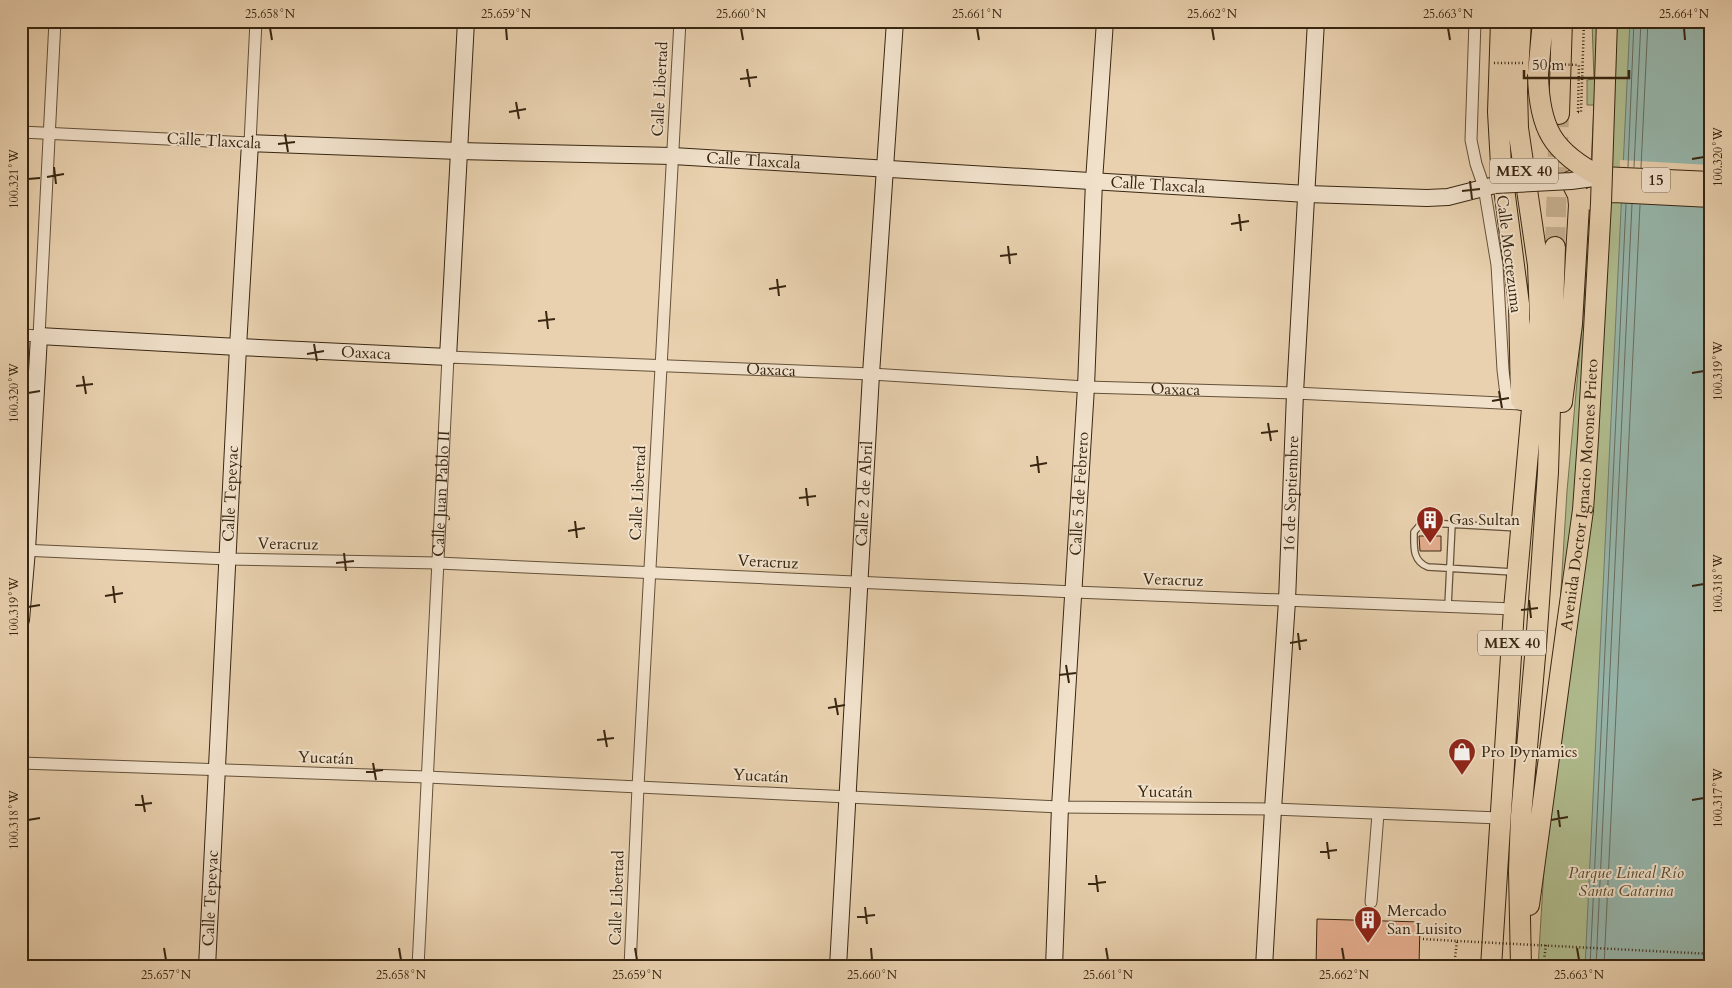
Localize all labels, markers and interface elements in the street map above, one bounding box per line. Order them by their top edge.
text: 25.658°N [245,6,296,22]
text: 25.659°N [481,6,532,22]
text: 25.660°N [716,6,767,22]
text: 25.661°N [952,6,1003,22]
text: 25.662°N [1187,6,1238,22]
text: 25.663°N [1423,6,1474,22]
text: 25.664°N [1659,6,1710,22]
street label: Calle Libertad [647,40,674,137]
scale bar [1524,48,1630,80]
text: 50 m [1532,55,1564,75]
text: 100.320°W [1710,127,1726,187]
street label: Calle Tlaxcala [166,128,262,154]
street label: Calle Tlaxcala [706,147,802,175]
text: 100.321°W [6,149,22,209]
road number: MEX 40 [1490,158,1558,184]
road number: 15 [1642,168,1670,192]
street label: Calle Tlaxcala [1110,171,1206,199]
street label: Calle Moctezuma [1491,194,1527,314]
street label: Oaxaca [341,341,391,365]
text: 100.319°W [1710,341,1726,401]
street label: Oaxaca [746,358,796,382]
street label: Avenida Doctor Ignacio Morones Prieto [1555,358,1603,632]
text: 100.320°W [6,363,22,423]
street label: Oaxaca [1150,378,1201,401]
street label: Calle Juan Pablo II [427,430,455,557]
street label: Calle 5 de Febrero [1065,431,1094,556]
street label: 16 de Septiembre [1278,435,1304,553]
street label: Calle 2 de Abril [850,440,878,547]
street label: Calle Libertad [625,444,652,541]
street label: Calle Tepeyac [217,445,244,542]
building icon: Gas Sultan [1415,505,1445,544]
place label: Gas Sultan [1449,509,1520,531]
street label: Veracruz [257,532,319,556]
street label: Veracruz [737,549,799,575]
text: 100.318°W [1710,554,1726,614]
street label: Veracruz [1142,568,1204,592]
text: 100.319°W [6,577,22,637]
road number: MEX 40 [1478,630,1546,656]
shop icon: Pro Dynamics [1447,737,1477,776]
place label: Pro Dynamics [1481,741,1577,763]
street label: Yucatán [298,746,354,770]
street label: Yucatán [732,764,790,788]
text: 100.317°W [1710,768,1726,828]
street label: Yucatán [1137,781,1193,803]
text: 100.318°W [6,790,22,850]
street label: Calle Tepeyac [197,849,224,947]
street label: Calle Libertad [604,850,630,946]
park label: Parque Lineal Río Santa Catarina [1568,862,1684,902]
place label: Mercado San Luisito [1387,900,1462,940]
building icon: Mercado San Luisito [1353,905,1383,944]
text: 25.657°N [141,967,192,983]
text: 25.658°N [376,967,427,983]
text: 25.659°N [612,967,663,983]
text: 25.660°N [847,967,898,983]
text: 25.661°N [1083,967,1134,983]
text: 25.662°N [1319,967,1370,983]
text: 25.663°N [1554,967,1605,983]

